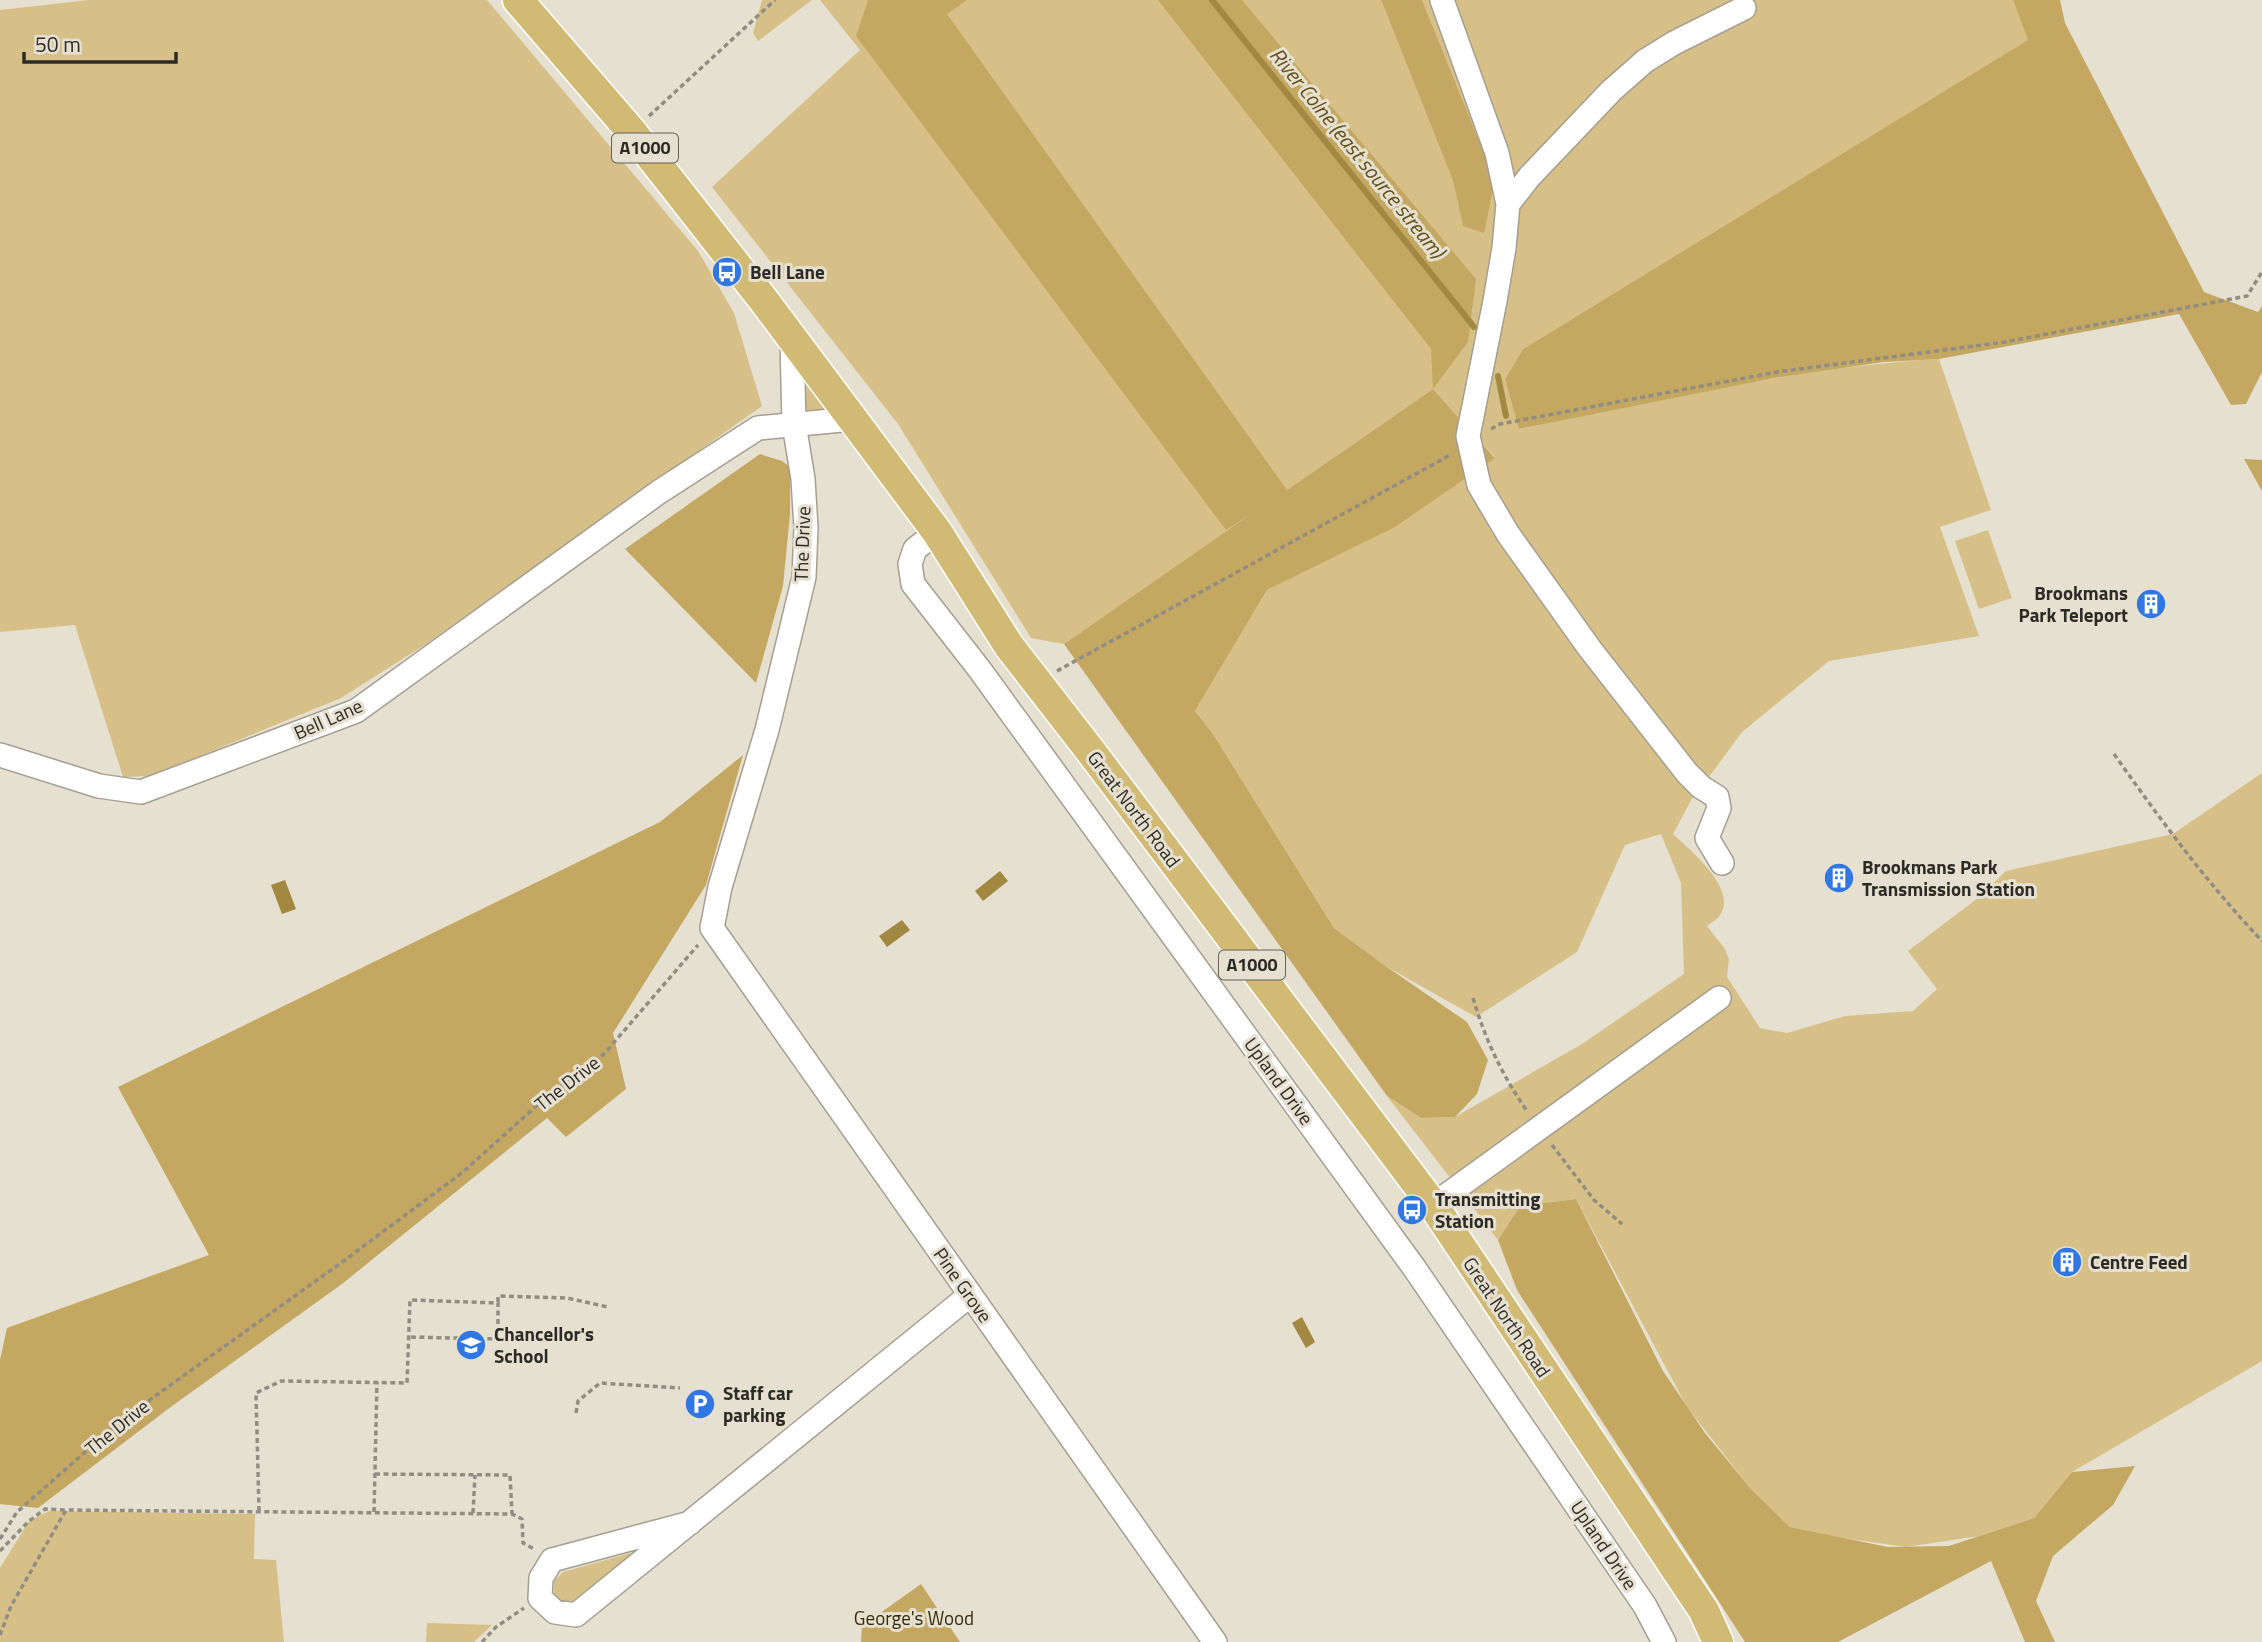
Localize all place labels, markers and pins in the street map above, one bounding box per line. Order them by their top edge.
bus stop icon: Bell Lane [710,255,744,289]
place label: Bell Lane [750,257,825,286]
place label: Brookmans Park Teleport [2019,578,2128,629]
building icon: Brookmans Park Teleport [2134,587,2168,621]
place label: Brookmans Park Transmission Station [1862,852,2035,903]
building icon: Brookmans Park Transmission Station [1822,861,1856,895]
place label: Transmitting Station [1435,1184,1541,1235]
bus stop icon: Transmitting Station [1395,1193,1429,1227]
building icon: Centre Feed [2050,1245,2084,1279]
place label: Centre Feed [2090,1247,2188,1276]
place label: Chancellor's School [494,1319,594,1370]
school or university icon: Chancellor's School [454,1328,488,1362]
place label: Staff car parking [723,1378,793,1429]
parking icon: Staff car parking [683,1387,717,1421]

